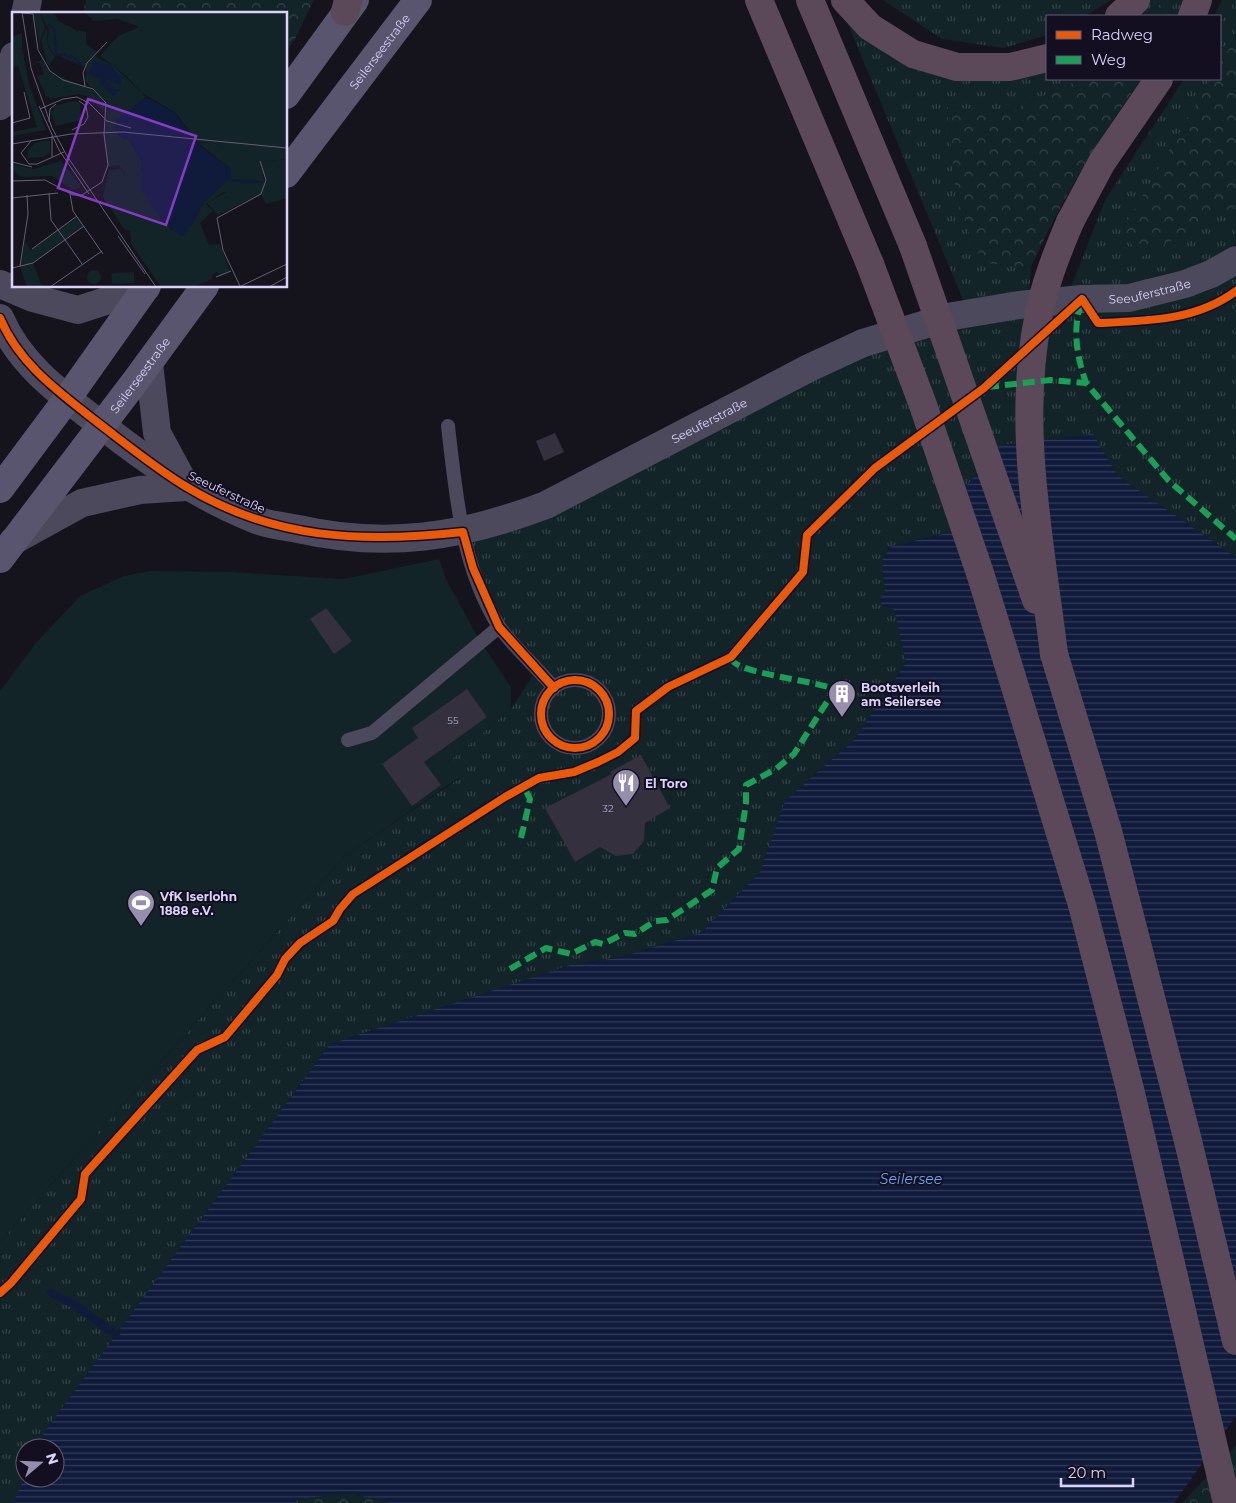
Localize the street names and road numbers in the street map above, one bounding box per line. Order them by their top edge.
street label: Seilerseestraße [346,11,413,92]
street label: Seeuferstraße [1109,275,1193,306]
street label: Seilerseestraße [106,334,173,416]
street label: Seeuferstraße [668,394,749,446]
street label: Seeuferstraße [186,468,268,516]

